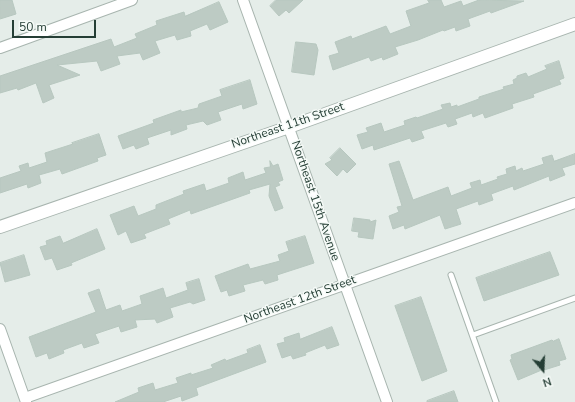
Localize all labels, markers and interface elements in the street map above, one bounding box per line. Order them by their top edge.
scale bar [14,12,98,38]
text: 50 m [19,19,47,35]
street label: Northeast 11th Street [230,100,346,152]
street label: Northeast 15th Avenue [288,139,342,263]
street label: Northeast 12th Street [242,273,358,327]
north arrow [523,350,563,390]
text: N [541,373,553,390]

